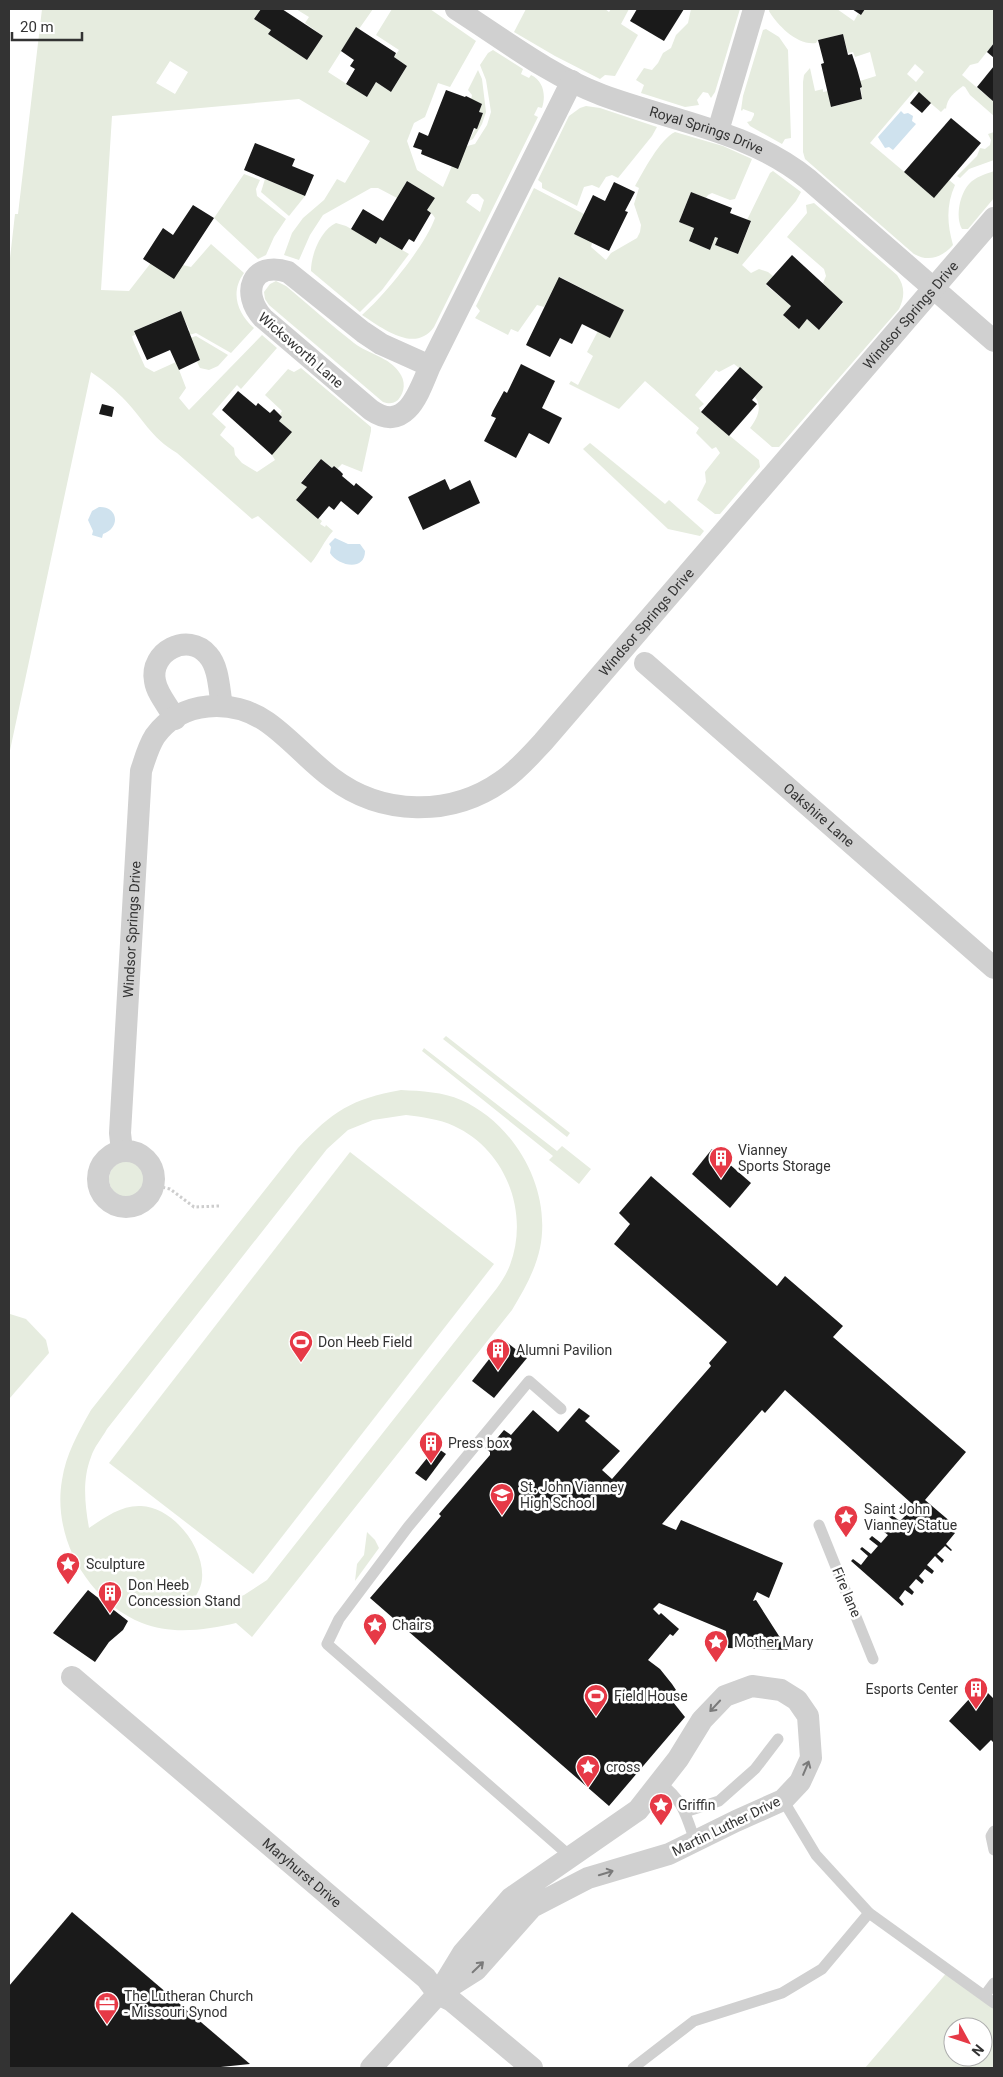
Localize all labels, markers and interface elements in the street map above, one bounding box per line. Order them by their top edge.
scale bar [12,10,82,42]
text: 20 m [20,18,54,36]
street label: Royal Springs Drive [648,103,766,157]
street label: Windsor Springs Drive [860,258,961,372]
street label: Wicksworth Lane [255,309,347,391]
street label: Windsor Springs Drive [596,565,697,679]
street label: Oakshire Lane [780,780,858,850]
street label: Windsor Springs Drive [120,861,144,998]
place label: Vianney Sports Storage [738,1142,831,1174]
building icon: Vianney Sports Storage [708,1145,734,1179]
sports icon: Don Heeb Field [288,1329,314,1363]
place label: Don Heeb Field [318,1334,412,1350]
building icon: Alumni Pavilion [485,1337,511,1371]
place label: Alumni Pavilion [516,1342,612,1358]
building icon: Press box [418,1430,444,1464]
place label: Press box [448,1435,509,1451]
place label: St. John Vianney High School [520,1479,624,1511]
school or university icon: St. John Vianney High School [489,1482,515,1516]
place label: Saint John Vianney Statue [864,1501,957,1533]
place icon: Saint John Vianney Statue [833,1504,859,1538]
place icon: Sculpture [55,1551,81,1585]
place label: Sculpture [86,1556,145,1572]
street label: Fire lane [829,1565,865,1619]
place label: Don Heeb Concession Stand [128,1577,241,1609]
building icon: Don Heeb Concession Stand [97,1580,123,1614]
place icon: Chairs [362,1612,388,1646]
place label: Chairs [392,1617,432,1633]
place icon: Mother Mary [703,1629,729,1663]
place label: Mother Mary [734,1634,814,1650]
building icon: Esports Center [963,1676,989,1710]
place label: Esports Center [866,1681,958,1697]
sports icon: Field House [583,1683,609,1717]
place label: Field House [614,1688,688,1704]
one-way arrow [709,1699,721,1712]
place icon: cross [575,1754,601,1788]
place label: cross [606,1759,640,1775]
one-way arrow [802,1761,812,1776]
place icon: Griffin [648,1792,674,1826]
street label: Martin Luther Drive [669,1793,783,1859]
place label: Griffin [678,1797,715,1813]
street label: Maryhurst Drive [259,1835,345,1911]
one-way arrow [598,1867,614,1877]
one-way arrow [472,1961,484,1973]
place label: The Lutheran Church - Missouri Synod [124,1988,253,2020]
office icon: The Lutheran Church - Missouri Synod [94,1991,120,2025]
north arrow [943,2017,993,2067]
text: N [969,2041,987,2059]

